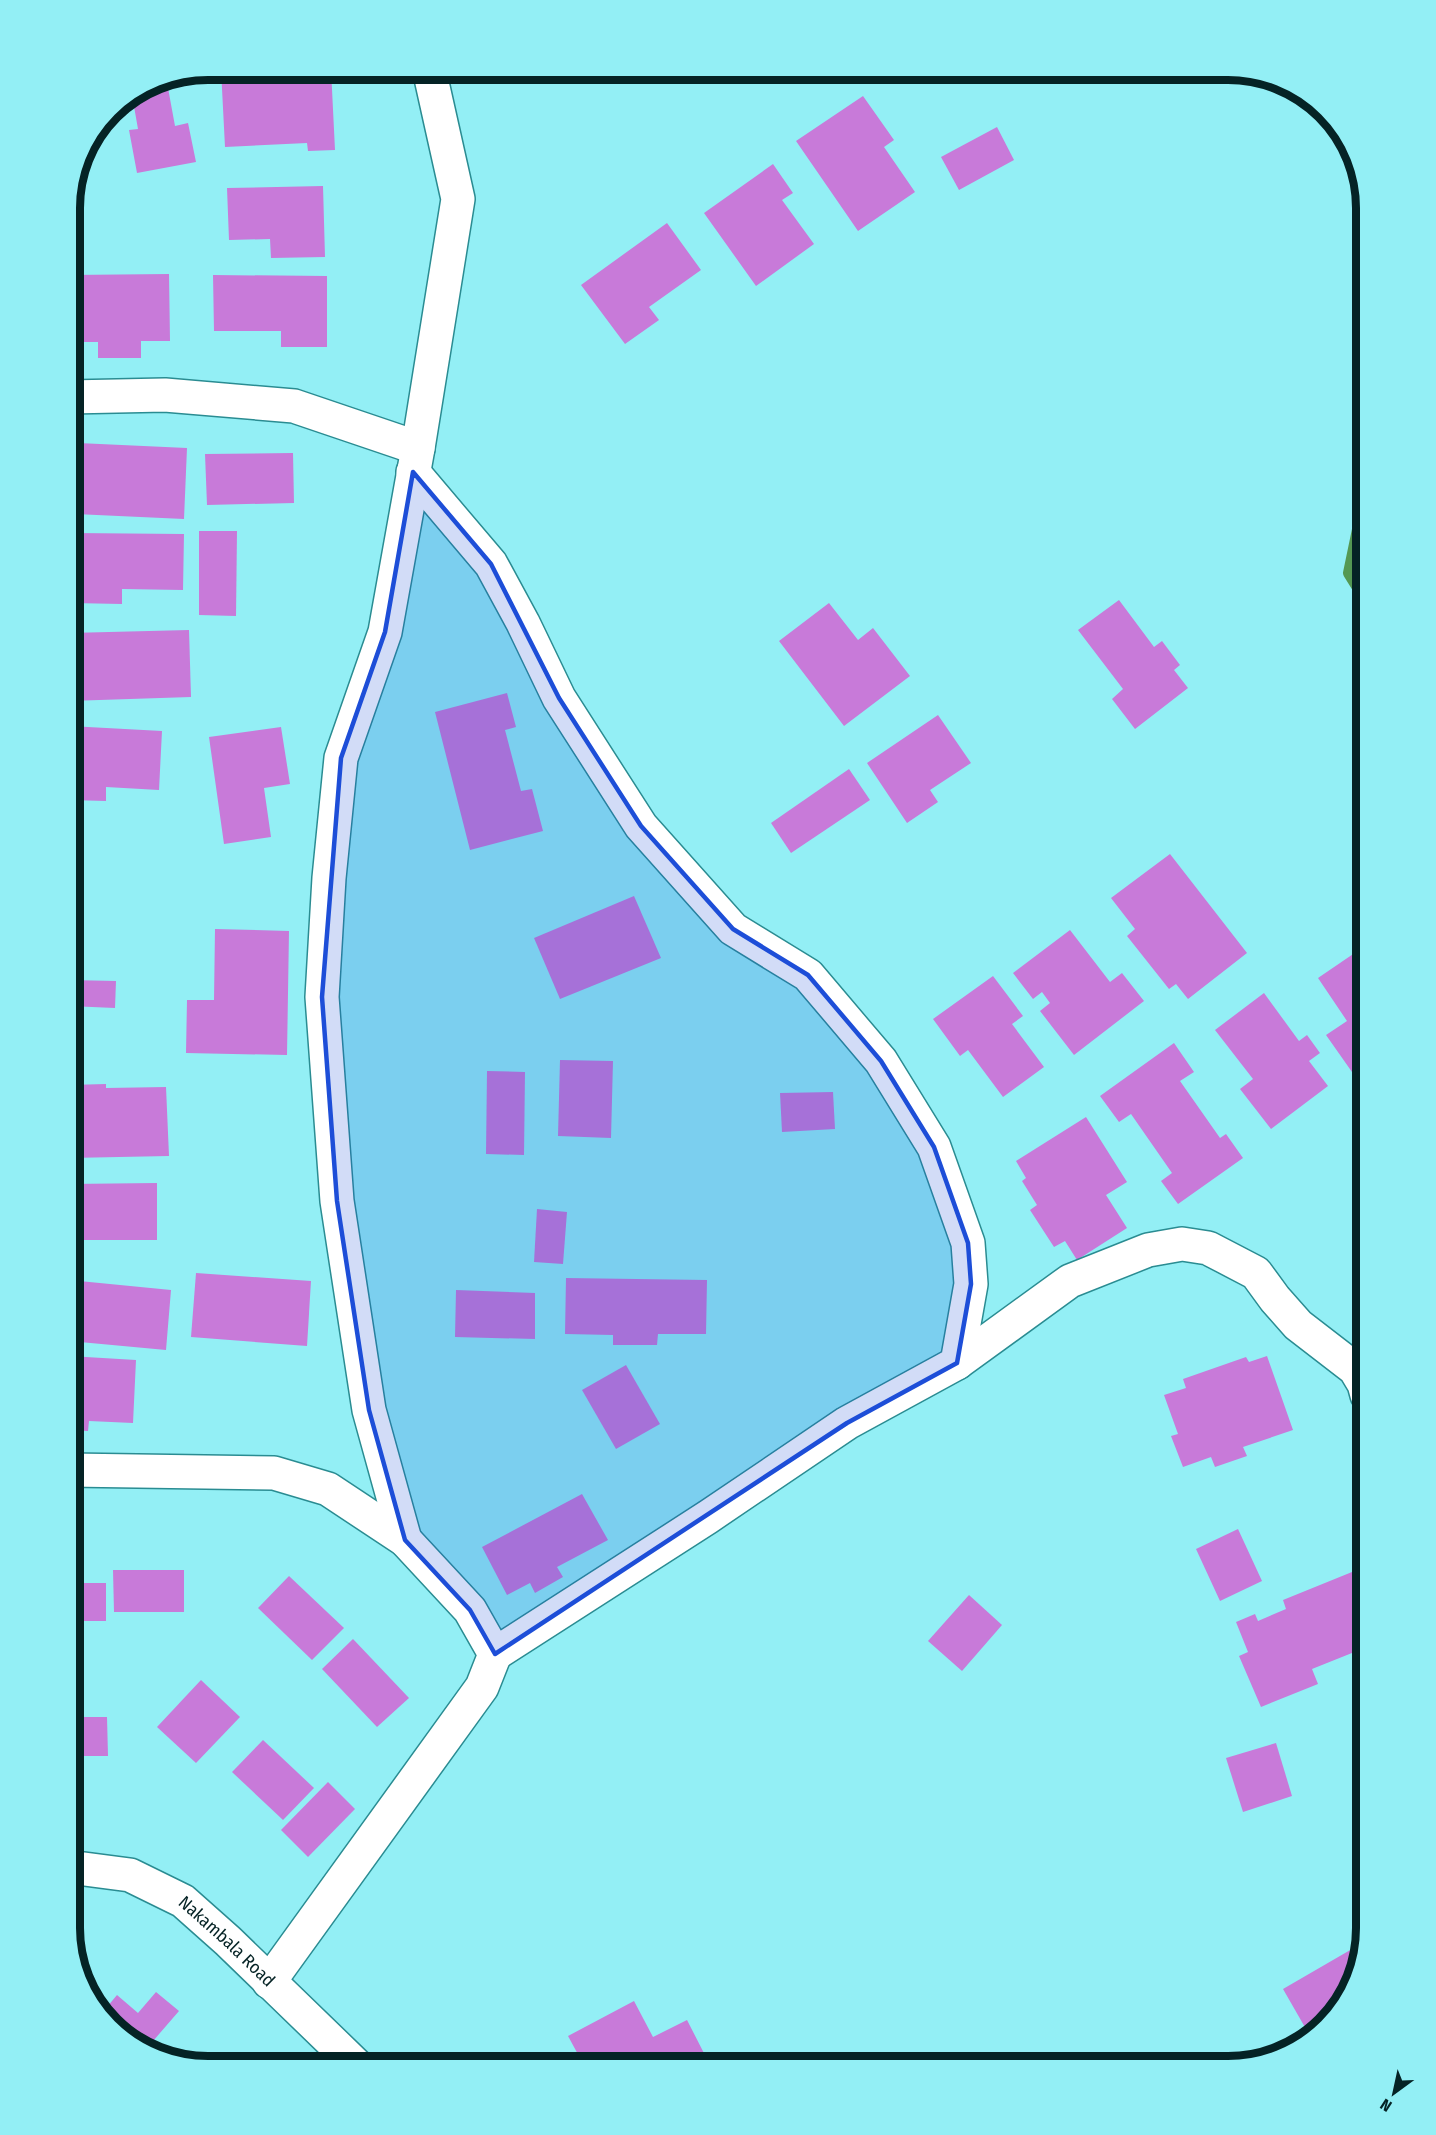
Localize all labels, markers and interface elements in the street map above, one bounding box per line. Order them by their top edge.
street label: Nakambala Road [174,1891,280,1991]
north arrow [1364,2063,1424,2123]
text: N [1377,2095,1395,2116]

